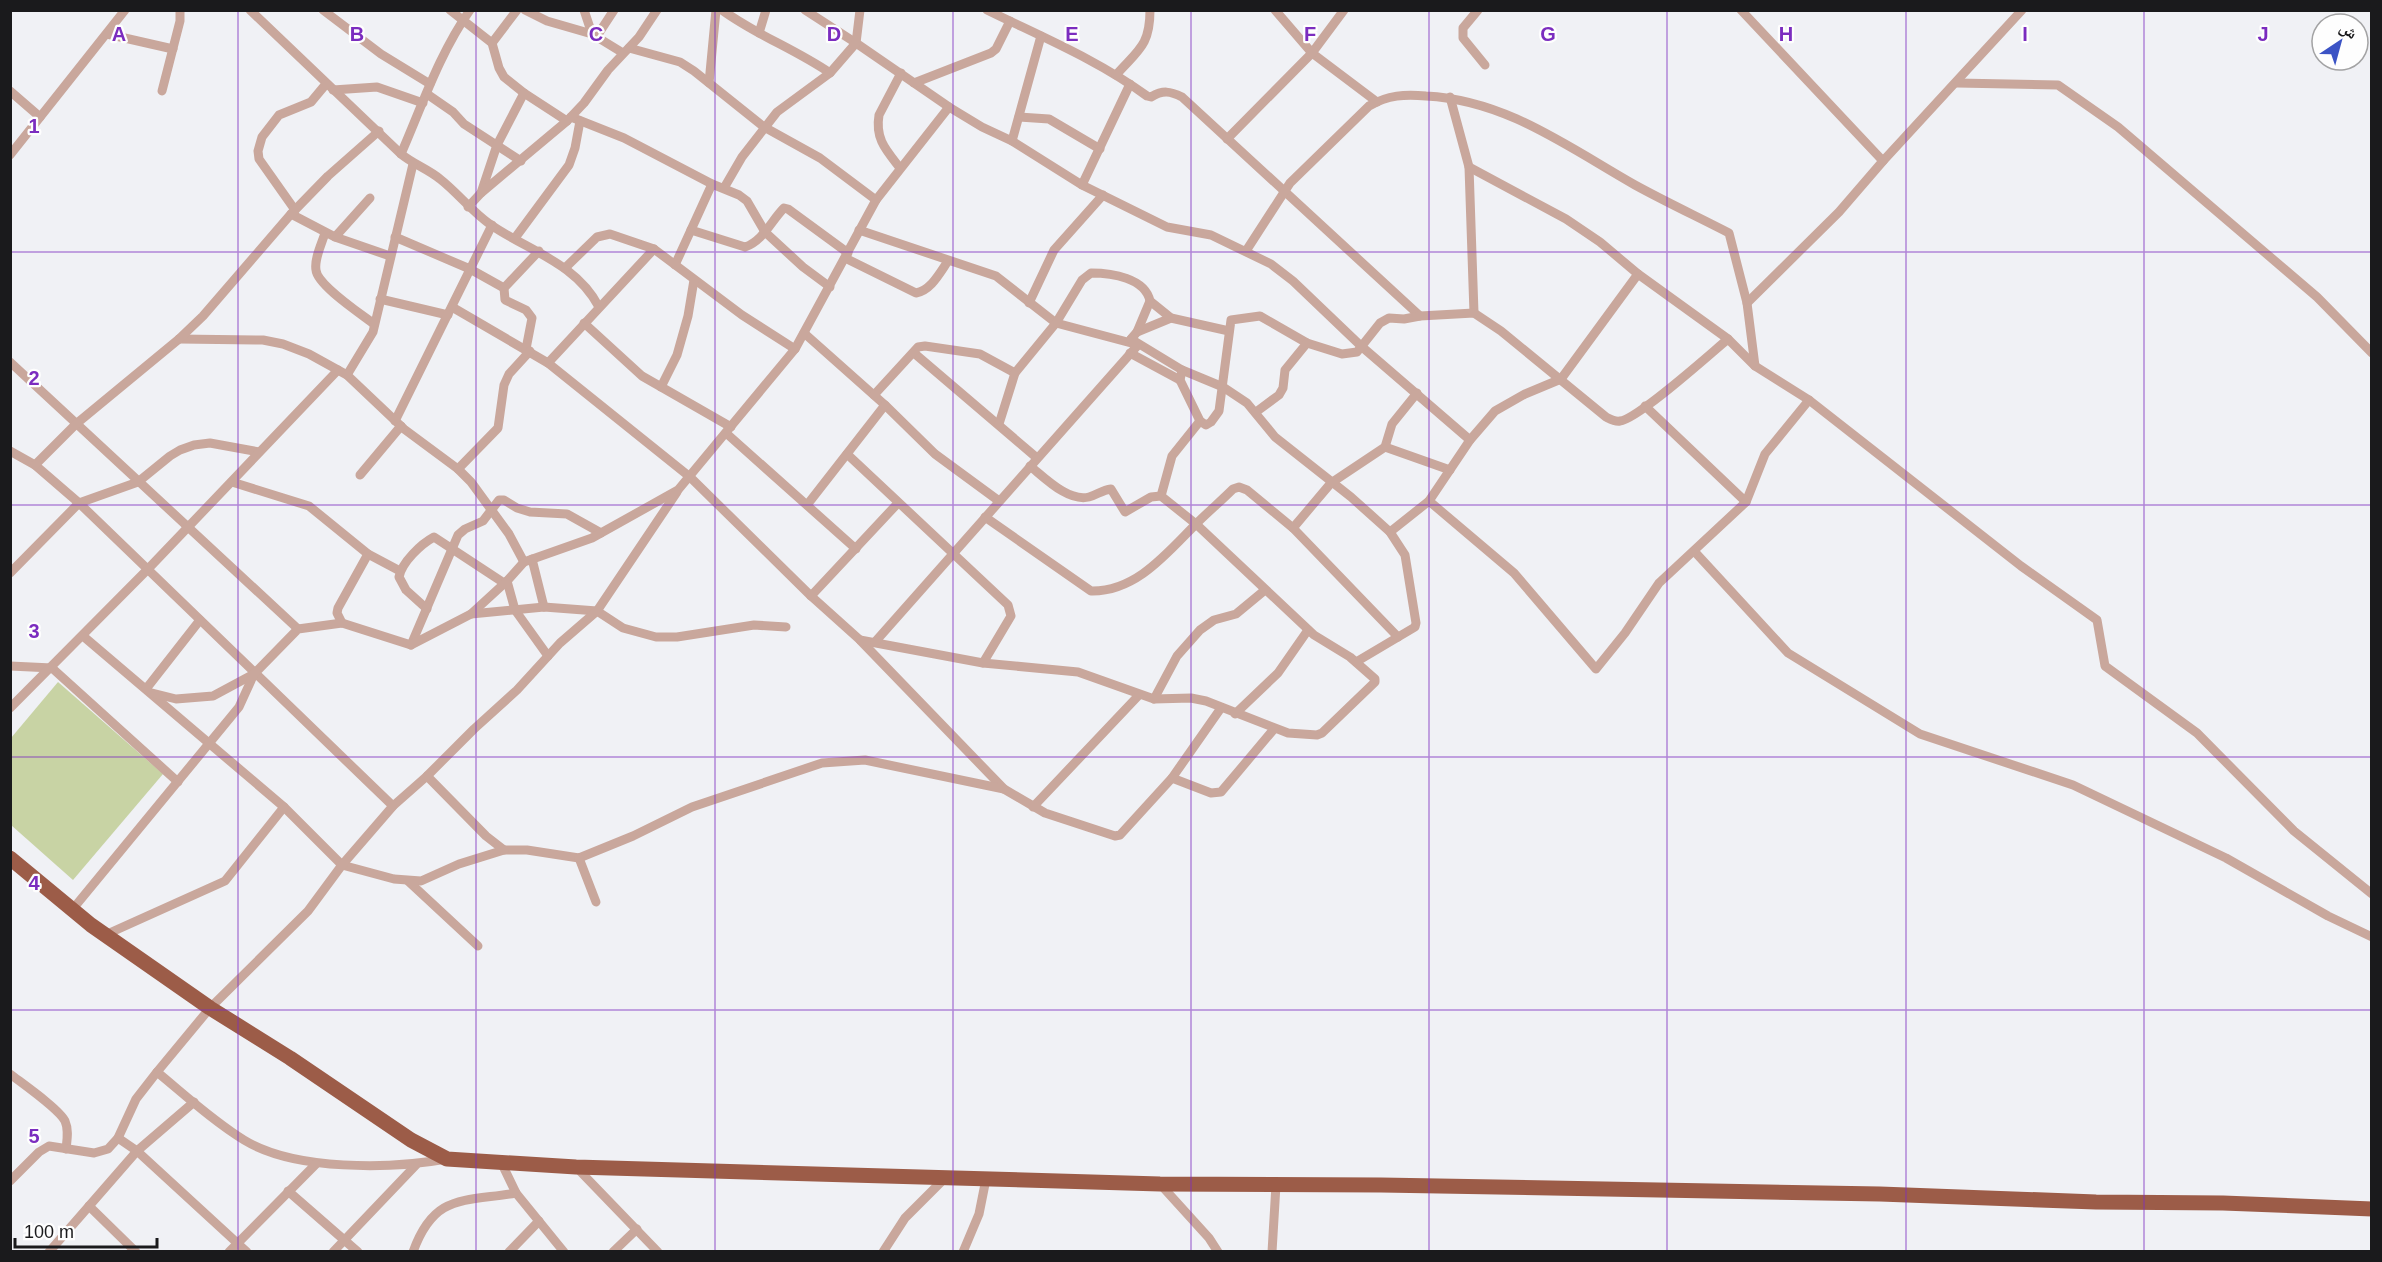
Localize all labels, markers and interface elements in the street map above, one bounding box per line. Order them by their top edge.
north arrow [2310,12,2370,72]
text: ش [2336,18,2360,43]
text: A [112,23,126,45]
text: B [350,23,364,45]
text: C [589,23,603,45]
text: D [827,23,841,45]
text: E [1065,23,1079,45]
text: F [1304,23,1316,45]
text: G [1540,23,1556,45]
text: H [1779,23,1793,45]
text: I [2022,23,2028,45]
text: J [2257,23,2269,45]
text: 1 [28,115,40,137]
text: 2 [28,367,40,389]
text: 3 [28,620,40,642]
text: 4 [28,872,40,894]
text: 5 [28,1125,40,1147]
scale bar [15,1211,158,1249]
text: 100 m [24,1222,74,1242]

